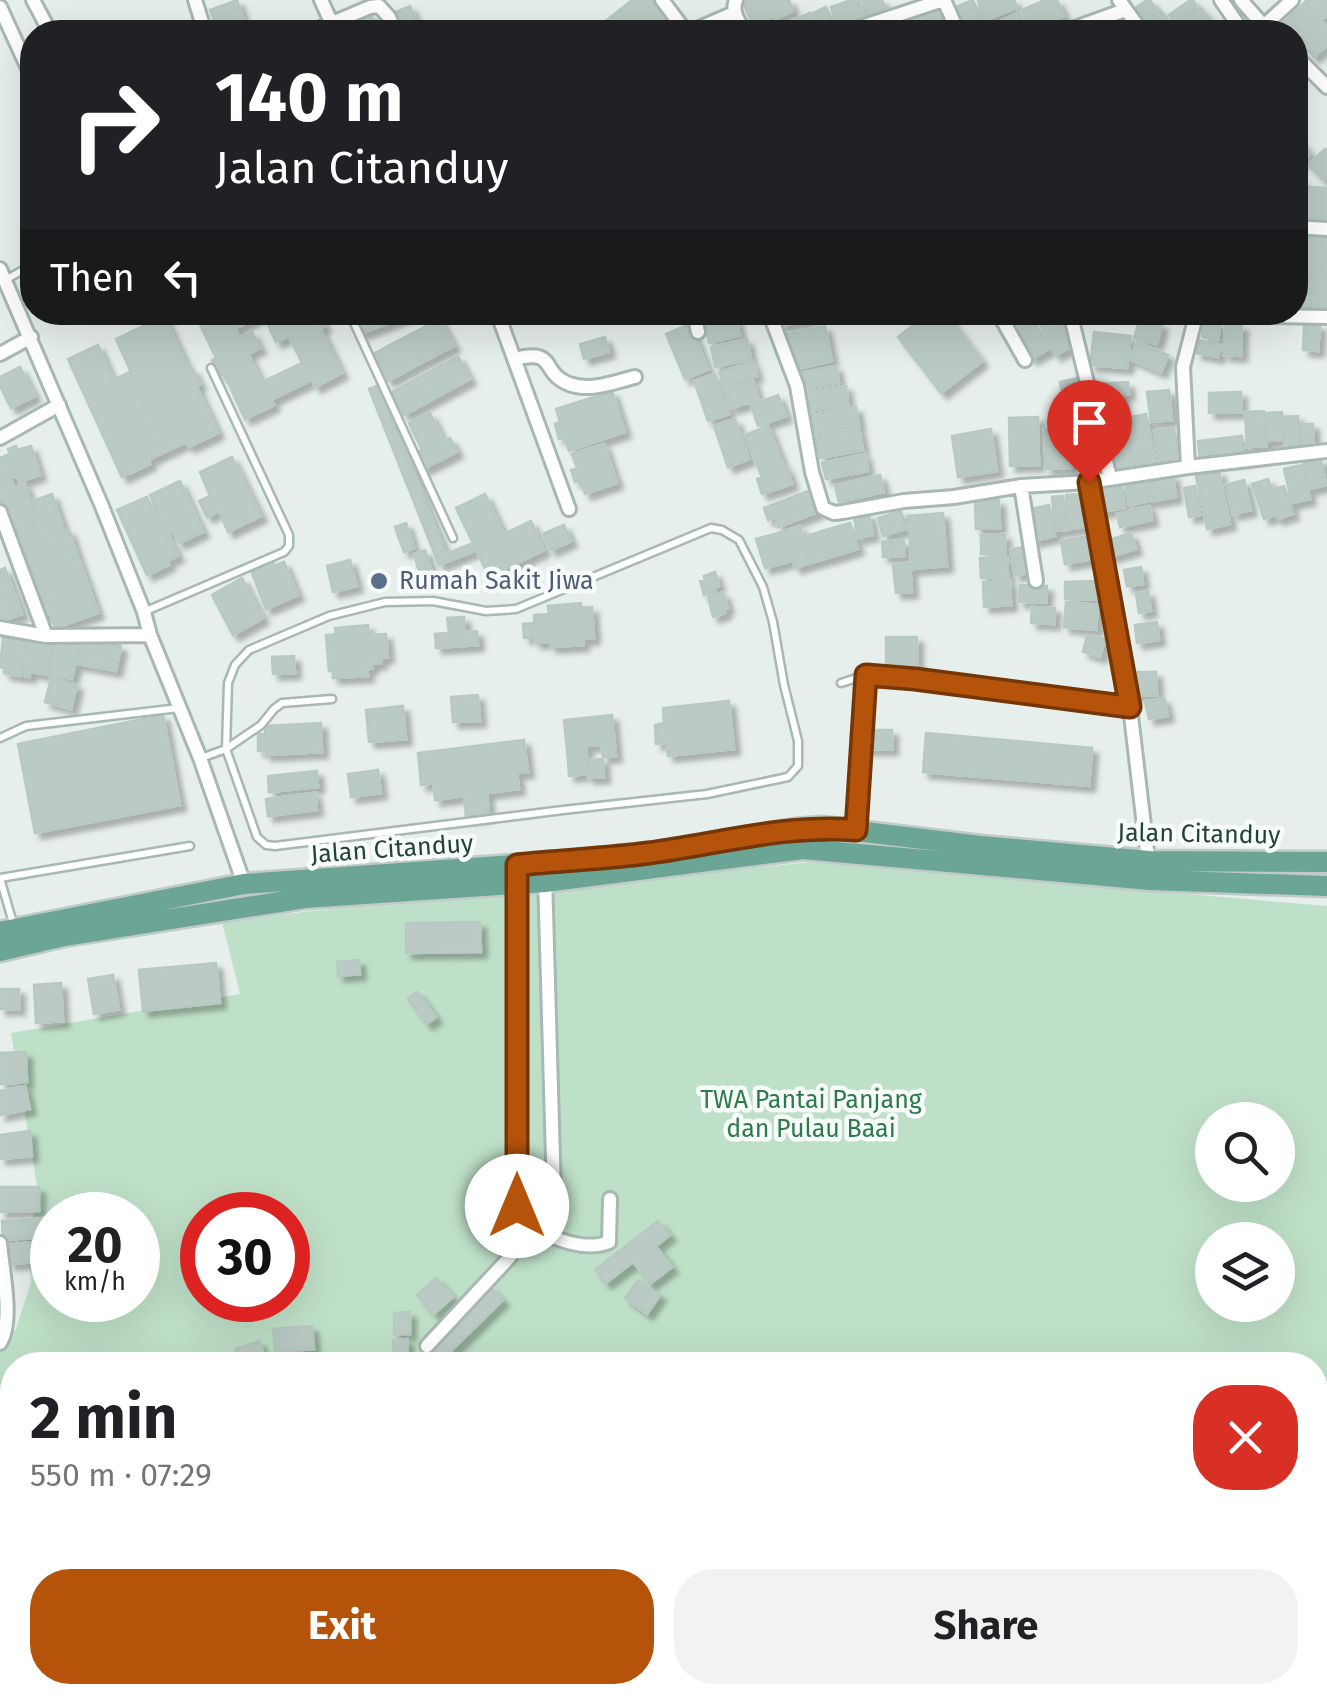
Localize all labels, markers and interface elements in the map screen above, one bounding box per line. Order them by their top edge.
text: 140 m [215,56,404,140]
icon: right [50,60,180,190]
text: Jalan Citanduy [215,141,508,195]
icon: left [155,250,210,305]
text: Then [50,255,135,301]
pin [1047,380,1132,483]
icon: arrive [1062,395,1117,450]
place label: Rumah Sakit Jiwa [399,566,594,596]
marker: Rumah Sakit Jiwa [368,570,390,592]
street label: Jalan Citanduy [1117,818,1281,850]
street label: Jalan Citanduy [310,828,475,870]
park label: TWA Pantai Panjang dan Pulau Baai [700,1085,922,1144]
map controls [1195,1102,1295,1322]
button: search [1195,1102,1295,1202]
position arrow [465,1154,569,1258]
speed limit sign: 30 [180,1192,310,1322]
text: 20 [67,1215,123,1275]
button: layers [1195,1222,1295,1322]
text: km/h [64,1267,126,1297]
text: 2 min [30,1382,177,1454]
button: close [1193,1385,1298,1490]
text: 550 m · 07:29 [30,1456,212,1494]
button: Exit [30,1569,654,1684]
button: Share [674,1569,1298,1684]

